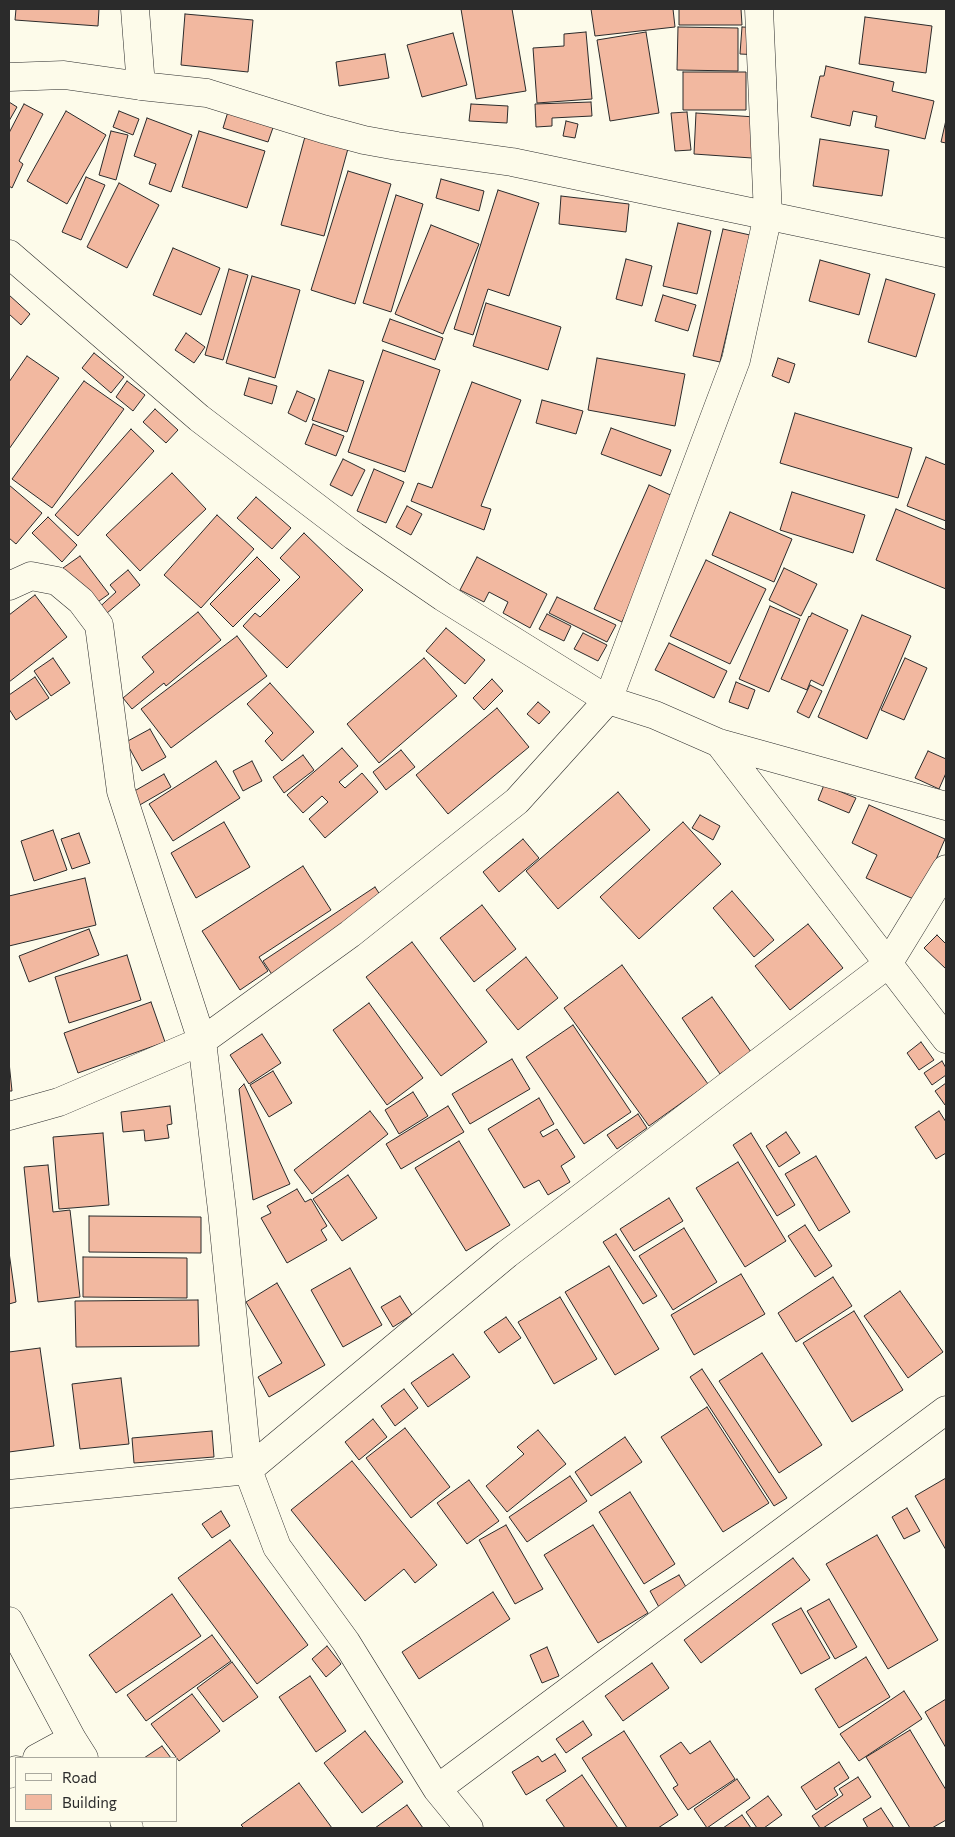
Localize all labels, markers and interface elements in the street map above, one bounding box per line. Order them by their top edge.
legend [15,1757,178,1822]
text: Road [62,1768,97,1786]
text: Building [62,1793,117,1811]

